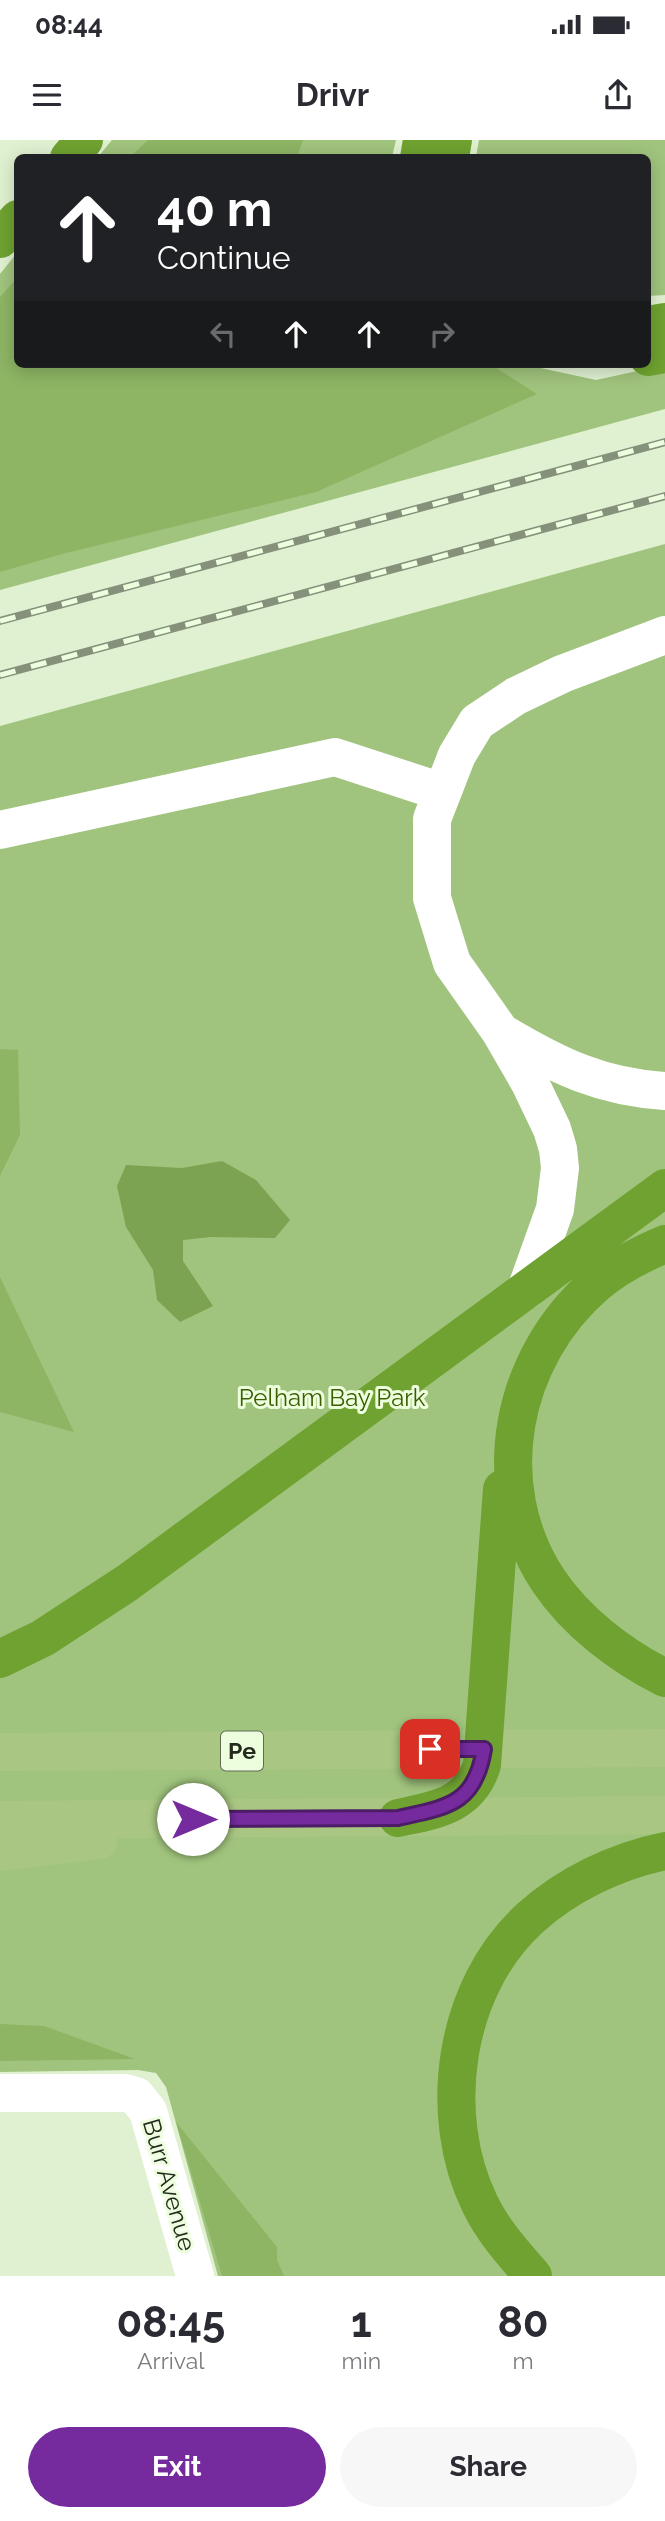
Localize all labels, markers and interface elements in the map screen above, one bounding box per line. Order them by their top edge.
text: 08:44 [35,10,103,40]
icon: menu [28,76,66,114]
text: Drivr [296,76,369,113]
icon: share [599,76,637,114]
text: 40 m [157,180,272,237]
icon: ahead [42,182,133,273]
text: Continue [157,239,291,276]
icon: left [204,315,242,353]
icon: ahead [277,315,315,353]
icon: ahead [350,315,388,353]
icon: right [423,315,461,353]
park label: Pelham Bay Park [239,1383,426,1412]
pin [400,1719,460,1779]
icon: arrive [411,1730,449,1768]
road number: Pe [221,1732,263,1770]
position arrow [156,1782,230,1856]
street label: Burr Avenue [137,2115,202,2254]
text: 08:45 [116,2298,225,2347]
text: 1 [351,2298,372,2347]
text: 80 [497,2298,549,2347]
text: Arrival [137,2347,205,2374]
text: min [342,2347,381,2374]
text: m [512,2347,534,2374]
button: Exit [28,2427,326,2507]
button: Share [340,2427,637,2507]

